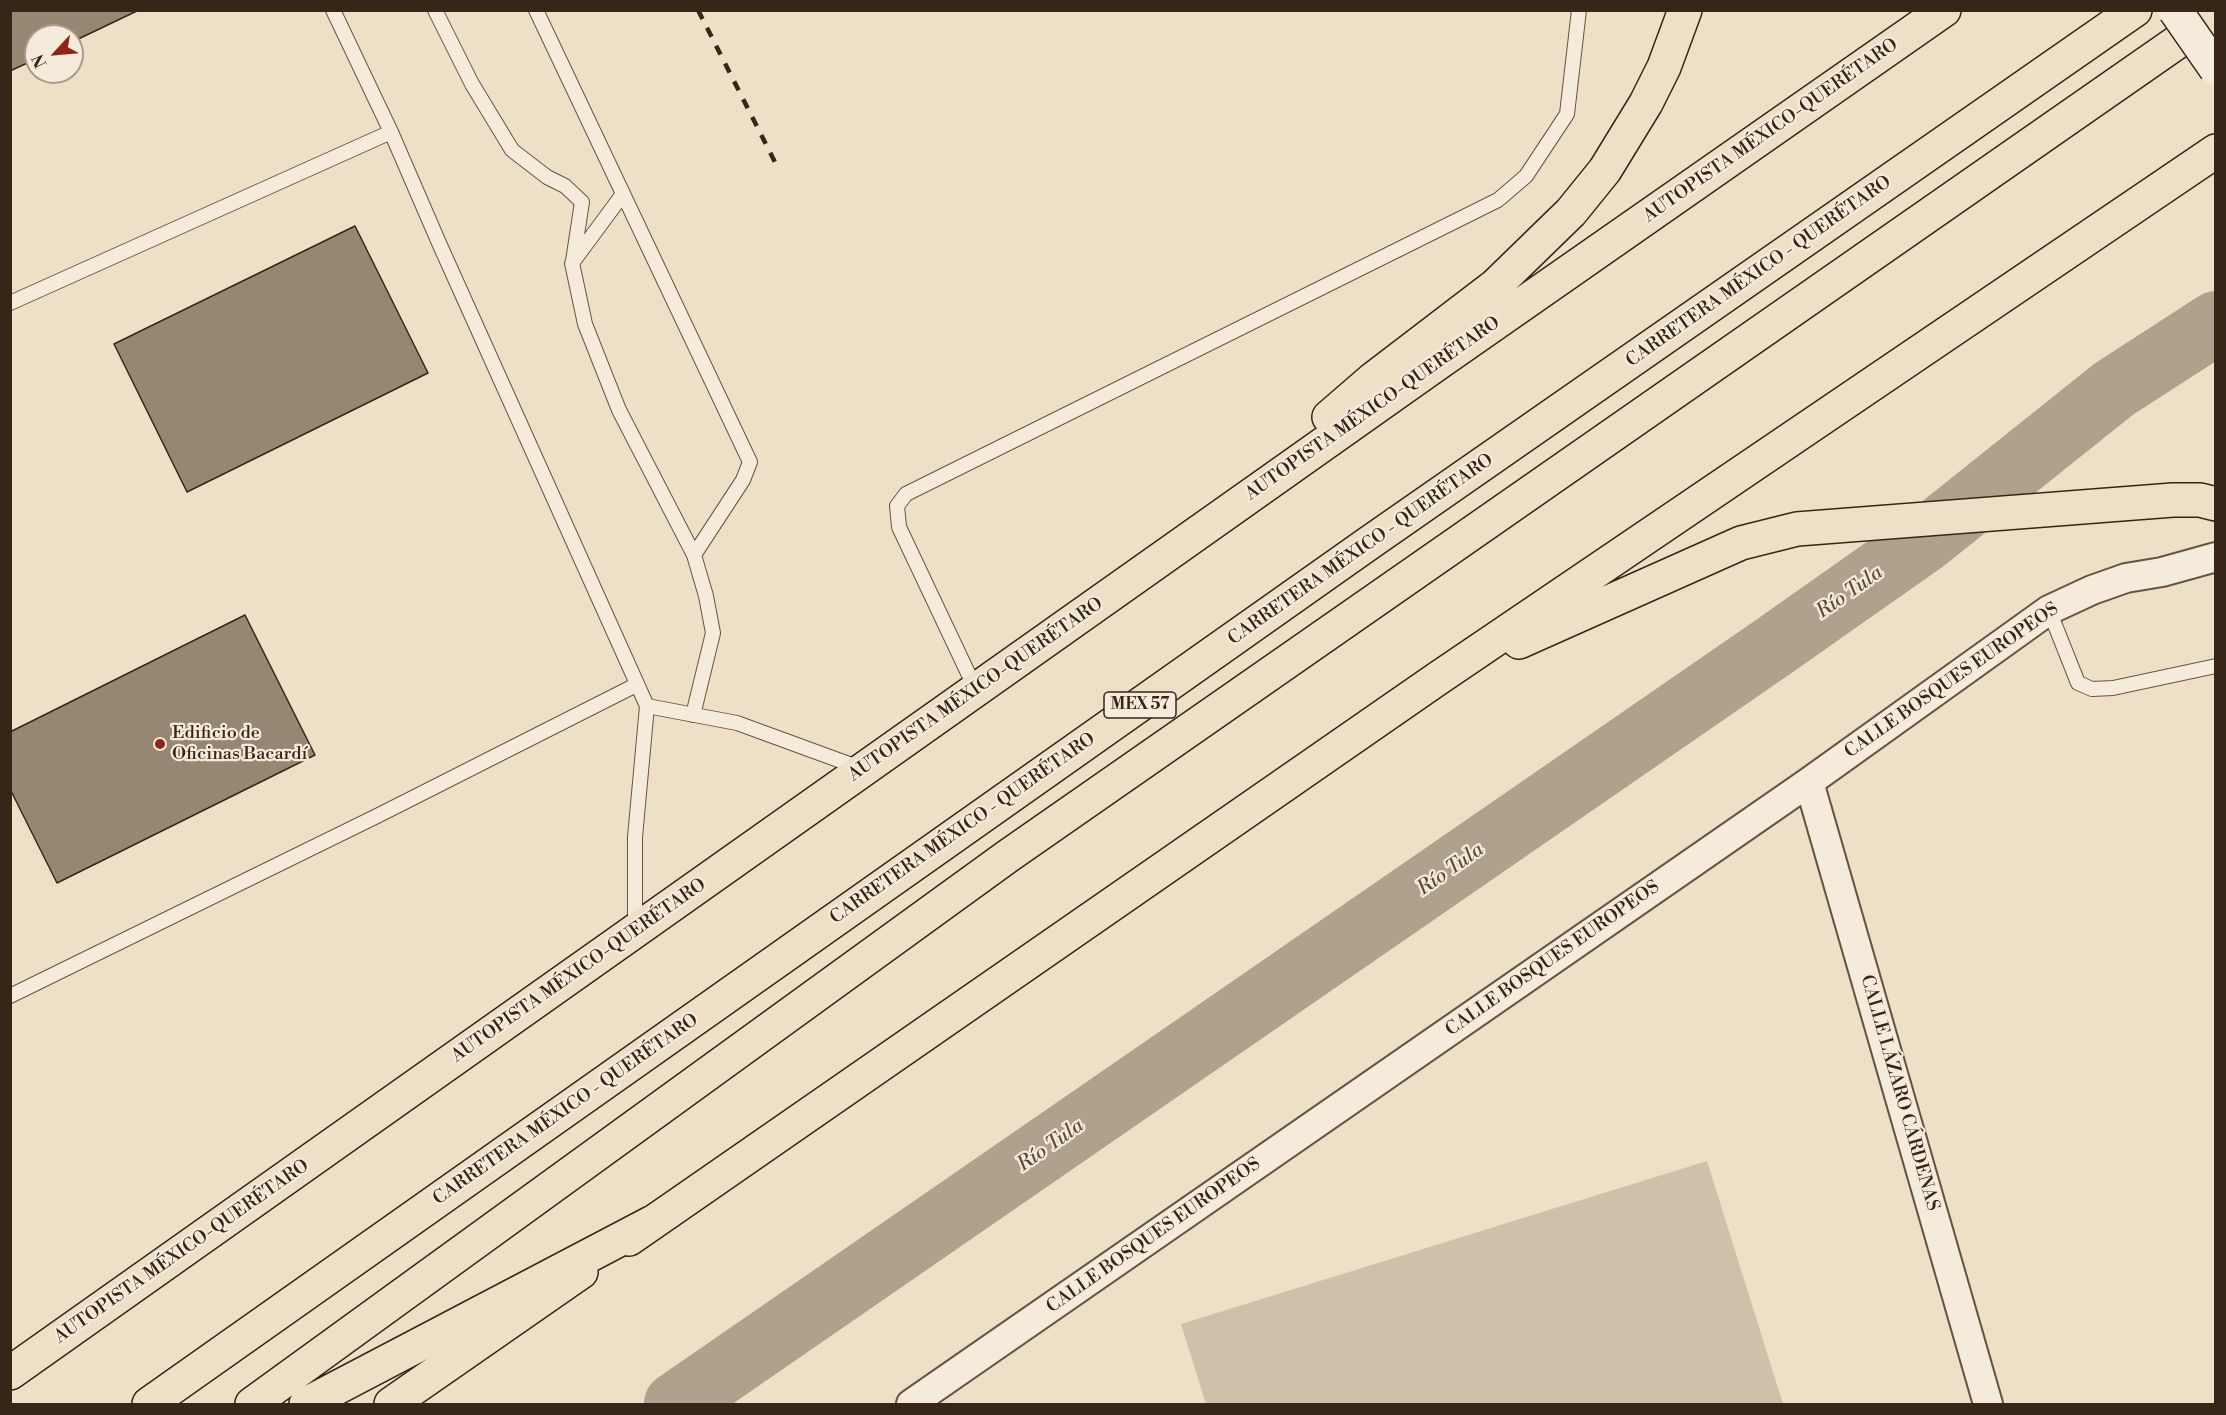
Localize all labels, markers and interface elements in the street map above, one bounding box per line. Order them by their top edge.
north arrow [24,24,84,84]
street label: AUTOPISTA MÉXICO-QUERÉTARO [1640,34,1902,228]
text: N [28,51,51,71]
street label: CARRETERA MÉXICO - QUERÉTARO [1622,172,1896,372]
street label: AUTOPISTA MÉXICO-QUERÉTARO [1242,312,1504,506]
street label: CARRETERA MÉXICO - QUERÉTARO [1224,450,1498,650]
water label: Río Tula [1812,562,1888,624]
street label: AUTOPISTA MÉXICO-QUERÉTARO [845,593,1107,787]
street label: CALLE BOSQUES EUROPEOS [1841,599,2063,763]
road number: MEX 57 [1104,692,1176,718]
place label: Edificio de Oficinas Bacardí [172,723,307,766]
street label: CARRETERA MÉXICO - QUERÉTARO [826,729,1100,929]
marker: Edificio de Oficinas Bacardí [153,737,167,751]
water label: Río Tula [1413,839,1489,901]
street label: AUTOPISTA MÉXICO-QUERÉTARO [448,874,710,1068]
street label: CALLE BOSQUES EUROPEOS [1442,877,1664,1041]
street label: CALLE LÁZARO CÁRDENAS [1855,973,1943,1213]
street label: CARRETERA MÉXICO - QUERÉTARO [429,1010,703,1210]
water label: Río Tula [1013,1115,1089,1177]
street label: CALLE BOSQUES EUROPEOS [1043,1154,1265,1318]
street label: AUTOPISTA MÉXICO-QUERÉTARO [51,1155,313,1349]

